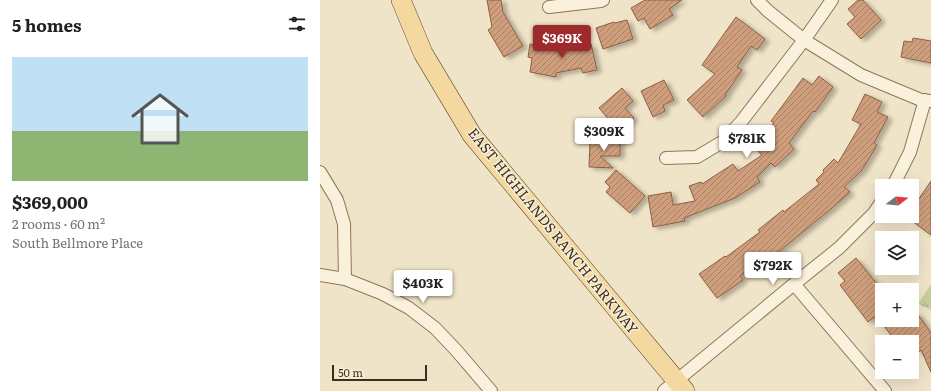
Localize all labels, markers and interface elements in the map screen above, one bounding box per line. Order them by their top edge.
text: 5 homes [12,12,82,37]
icon: filters [286,13,308,35]
pin: $369K [534,25,590,59]
text: $369K [542,28,582,47]
icon: home [124,83,196,155]
pin: $309K [576,118,632,152]
text: $309K [584,121,624,140]
street label: EAST HIGHLANDS RANCH PARKWAY [464,123,643,338]
pin: $781K [719,125,775,159]
text: $781K [728,128,766,147]
north arrow [875,179,919,223]
map controls [875,179,919,379]
text: $369,000 [12,189,88,214]
text: 2 rooms · 60 m² [12,214,105,233]
button: layers [875,231,919,275]
text: South Bellmore Place [12,233,143,252]
pin: $792K [745,252,801,286]
text: $792K [753,255,793,274]
pin: $403K [395,270,451,304]
text: $403K [403,273,443,292]
button: + [875,283,919,327]
button: − [875,335,919,379]
scale bar [332,363,427,382]
text: 50 m [338,364,363,380]

